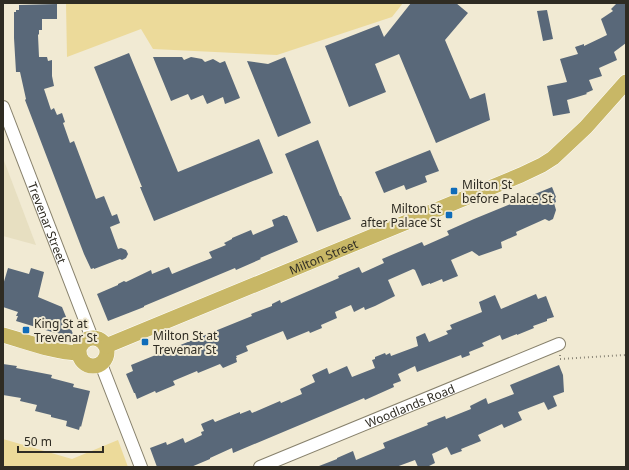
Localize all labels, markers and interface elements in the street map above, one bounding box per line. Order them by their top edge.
place label: Milton St before Palace St [462,176,553,207]
street label: Trevenar Street [24,180,71,267]
marker: Milton St before Palace St [449,186,459,196]
place label: Milton St after Palace St [361,200,442,231]
marker: Milton St after Palace St [444,210,454,220]
street label: Milton Street [286,234,361,278]
place label: King St at Trevenar St [34,315,98,346]
marker: King St at Trevenar St [21,325,31,335]
place label: Milton St at Trevenar St [153,327,218,358]
marker: Milton St at Trevenar St [140,337,150,347]
street label: Woodlands Road [363,379,457,431]
scale bar [18,428,103,454]
text: 50 m [24,433,52,450]

